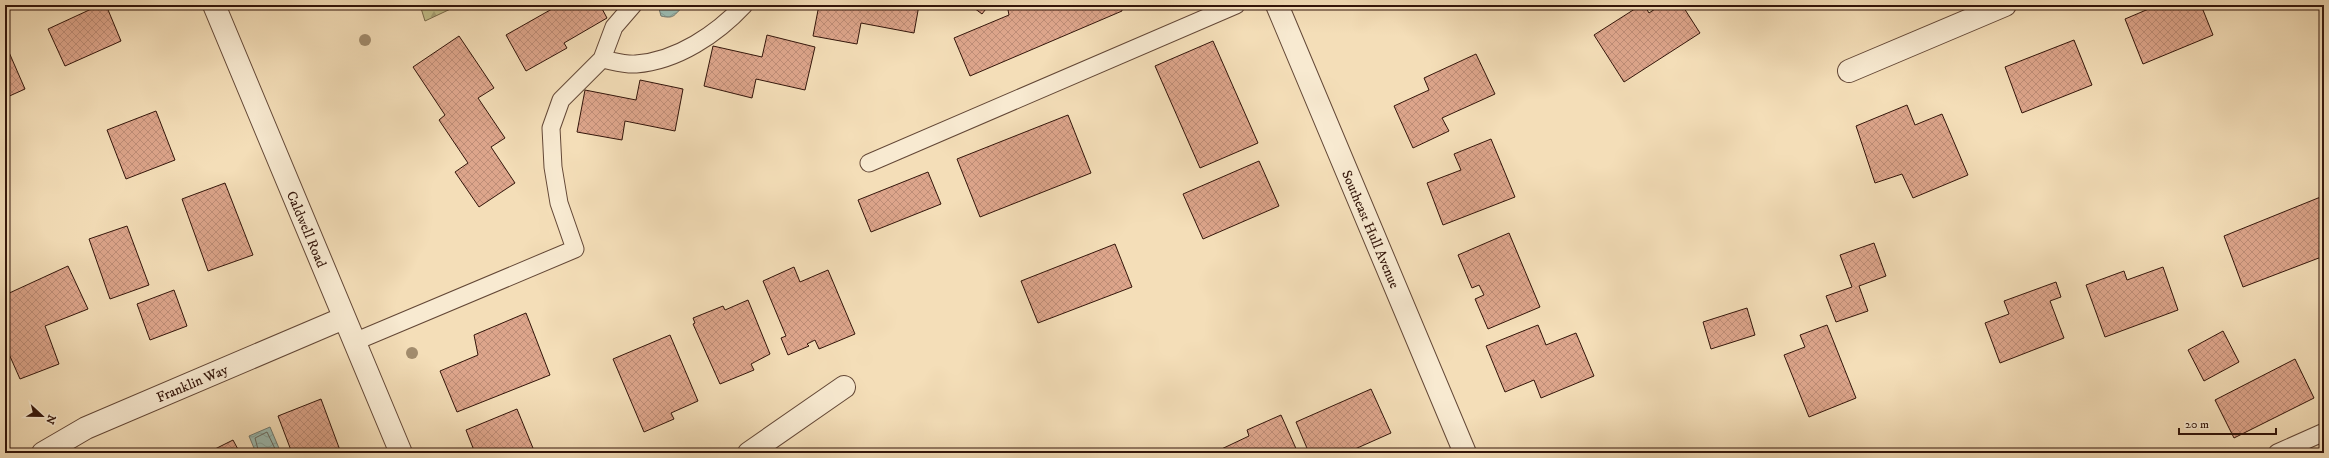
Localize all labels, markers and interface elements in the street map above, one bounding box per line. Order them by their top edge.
street label: Southeast Hull Avenue [1337,168,1403,291]
street label: Caldwell Road [282,188,330,270]
street label: Franklin Way [154,361,231,407]
north arrow [22,396,62,436]
scale bar [2179,410,2276,436]
text: N [42,413,59,426]
text: 20 m [2185,417,2209,432]

